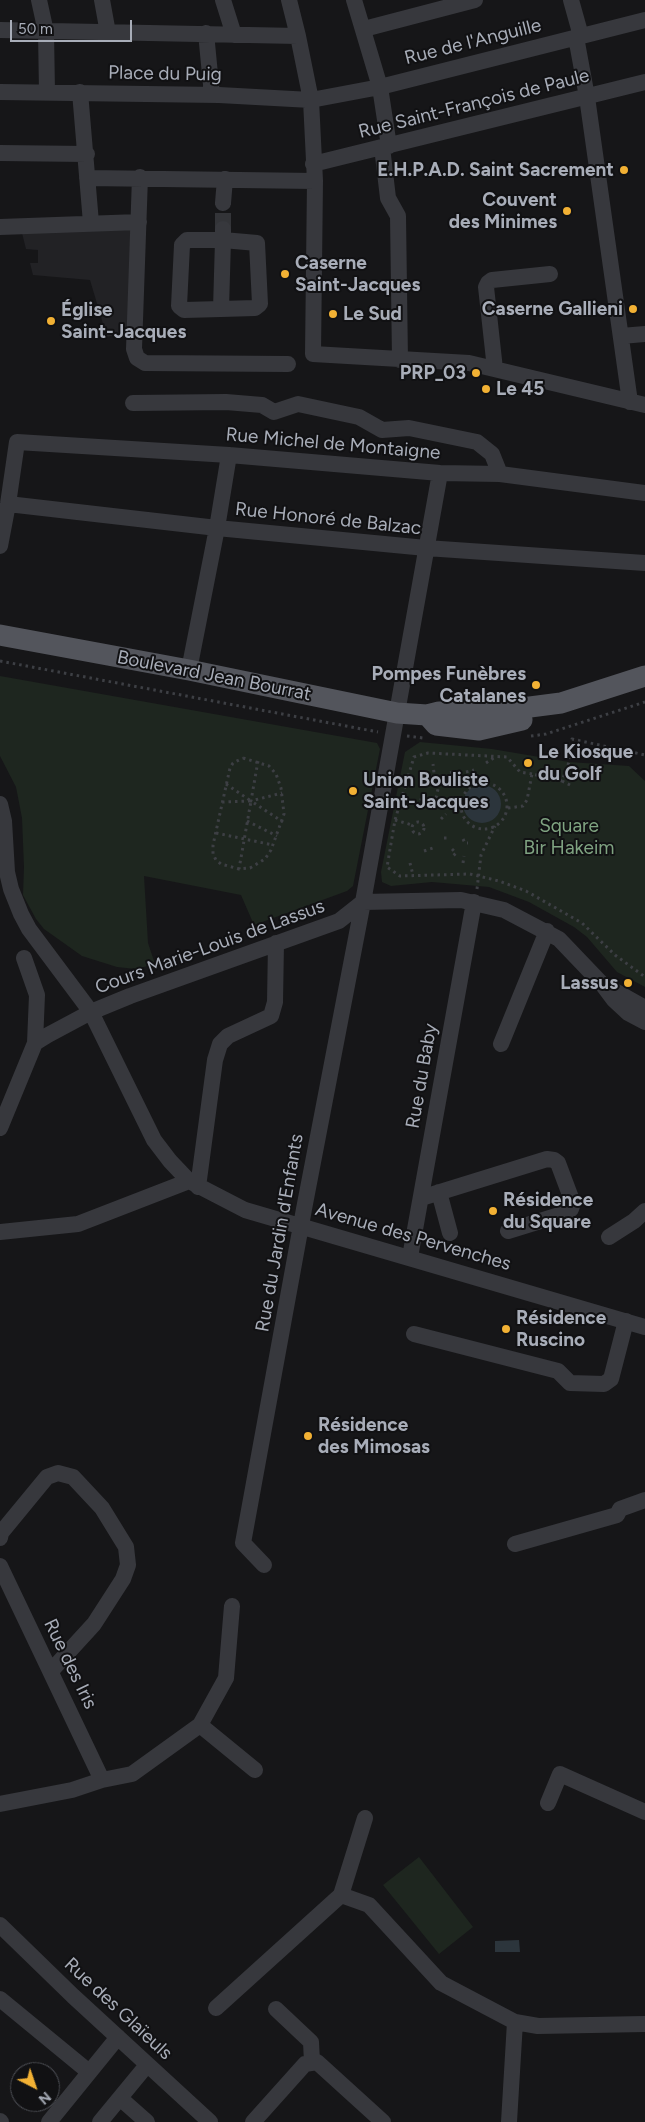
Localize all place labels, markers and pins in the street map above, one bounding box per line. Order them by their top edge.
place label: E.H.P.A.D. Saint Sacrement [377,159,614,181]
marker: E.H.P.A.D. Saint Sacrement [618,164,630,176]
place label: Couvent des Minimes [449,189,557,233]
marker: Couvent des Minimes [561,205,573,217]
place label: Caserne Saint-Jacques [295,252,420,296]
marker: Caserne Saint-Jacques [279,268,291,280]
place label: Caserne Gallieni [482,298,623,320]
place label: Église Saint-Jacques [61,299,186,343]
place label: Le Sud [343,303,402,325]
marker: Caserne Gallieni [627,303,639,315]
marker: Le Sud [327,308,339,320]
marker: Église Saint-Jacques [45,315,57,327]
place label: PRP_03 [400,362,466,384]
marker: PRP_03 [470,367,482,379]
place label: Le 45 [496,378,544,400]
marker: Le 45 [480,383,492,395]
place label: Pompes Funèbres Catalanes [371,663,526,707]
marker: Pompes Funèbres Catalanes [530,679,542,691]
place label: Le Kiosque du Golf [538,741,633,785]
marker: Le Kiosque du Golf [522,757,534,769]
place label: Union Bouliste Saint-Jacques [363,769,488,813]
marker: Union Bouliste Saint-Jacques [347,785,359,797]
place label: Lassus [560,972,618,994]
marker: Lassus [622,977,634,989]
place label: Résidence du Square [503,1189,593,1233]
marker: Résidence du Square [487,1205,499,1217]
place label: Résidence Ruscino [516,1307,606,1351]
marker: Résidence Ruscino [500,1323,512,1335]
place label: Résidence des Mimosas [318,1414,430,1458]
marker: Résidence des Mimosas [302,1430,314,1442]

